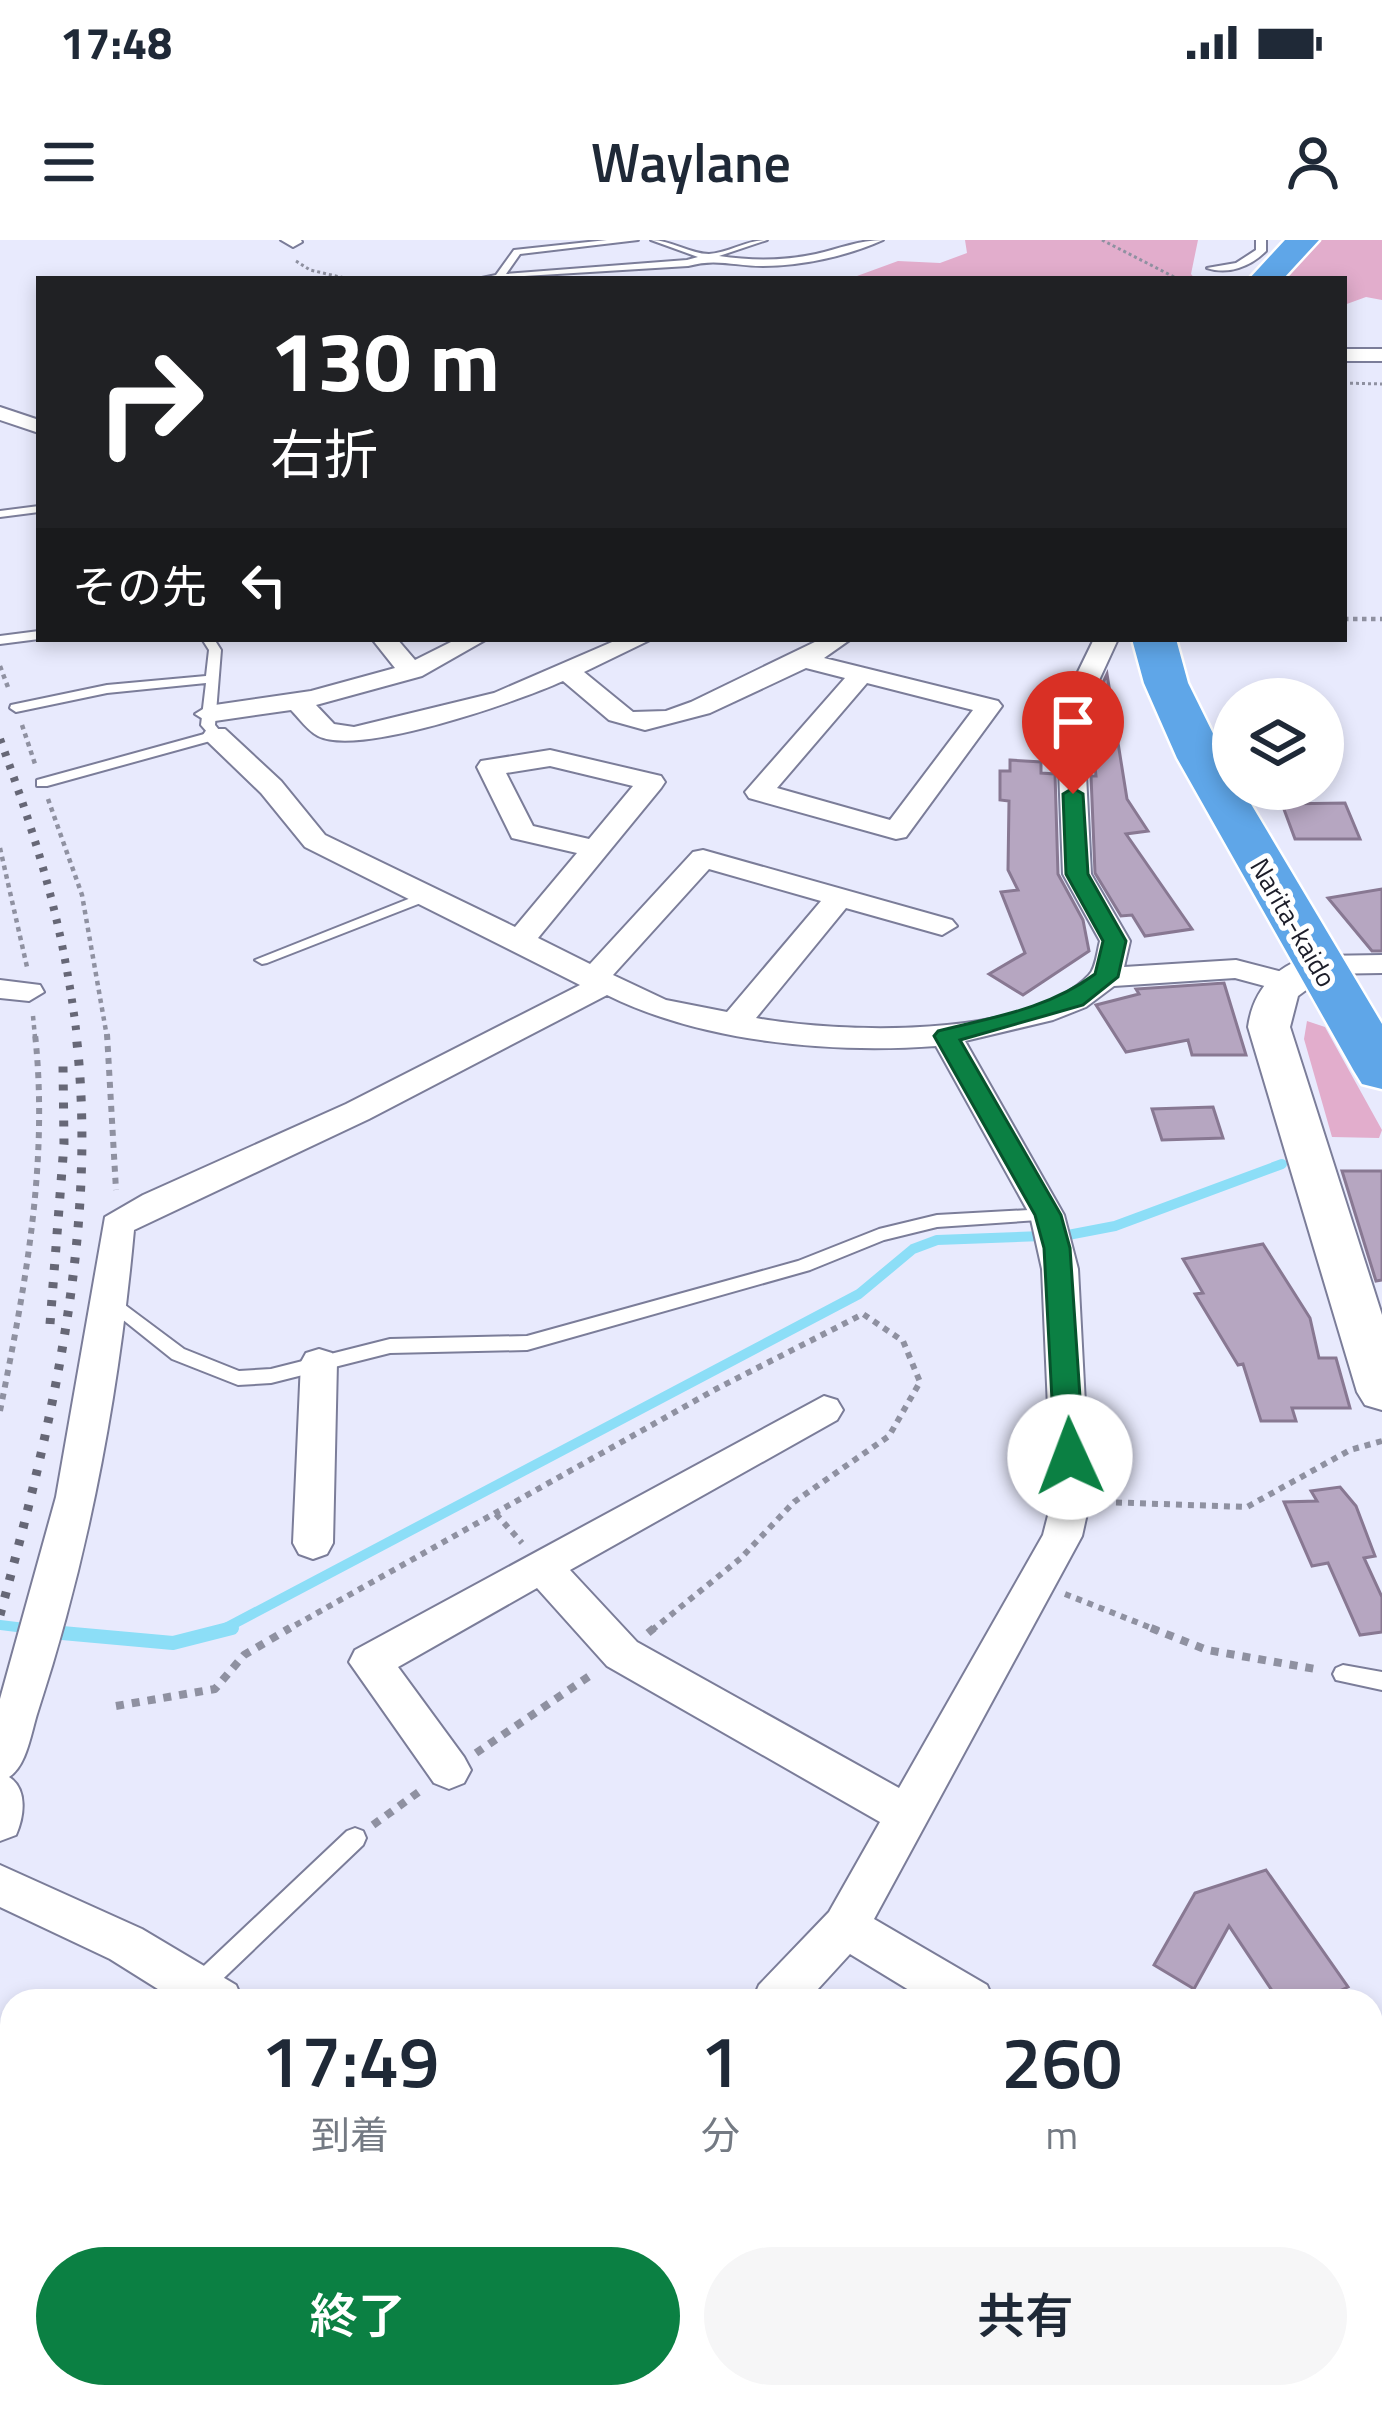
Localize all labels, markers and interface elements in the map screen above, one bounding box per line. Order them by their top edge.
text: 17:48 [60,8,172,76]
text: Waylane [591,121,791,203]
icon: menu [36,129,102,195]
icon: person [1280,129,1346,195]
text: 130 m [270,296,500,424]
icon: right [72,324,228,480]
text: 右折 [270,413,378,495]
text: その先 [72,552,207,620]
icon: left [231,552,297,618]
pin [1022,671,1124,794]
map controls [1212,678,1344,810]
button: layers [1212,678,1344,810]
icon: arrive [1040,689,1106,755]
street label: Narita-kaido [1241,850,1347,994]
position arrow [1007,1394,1133,1520]
text: 17:49 [261,2005,439,2115]
text: 1 [700,2005,740,2115]
text: 260 [1001,2006,1122,2116]
text: 到着 [311,2105,389,2164]
text: 分 [701,2105,740,2164]
text: m [1045,2105,1078,2164]
button: 終了 [36,2247,680,2385]
button: 共有 [704,2247,1347,2385]

